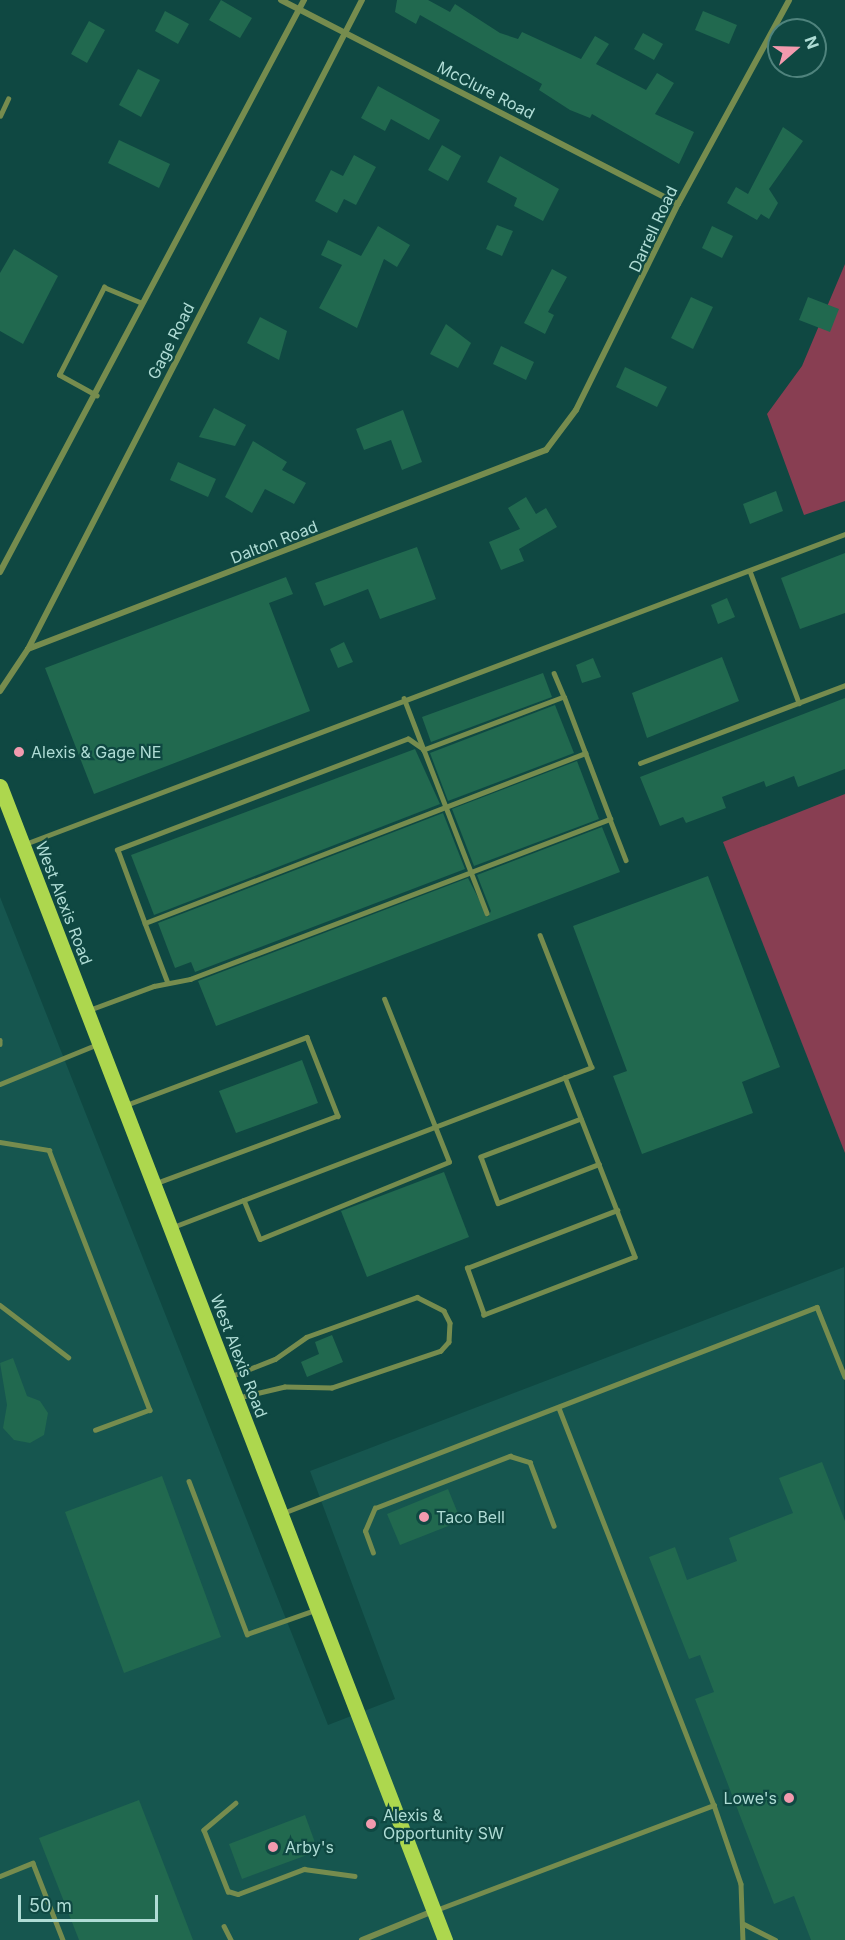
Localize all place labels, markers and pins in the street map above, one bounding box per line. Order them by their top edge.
place label: Alexis & Gage NE [31,742,161,762]
marker: Alexis & Gage NE [12,745,26,759]
place label: Taco Bell [436,1507,505,1527]
marker: Taco Bell [417,1510,431,1524]
place label: Lowe's [724,1788,777,1808]
marker: Lowe's [782,1791,796,1805]
place label: Alexis & Opportunity SW [383,1805,504,1843]
marker: Alexis & Opportunity SW [364,1817,378,1831]
place label: Arby's [285,1837,334,1857]
marker: Arby's [266,1840,280,1854]

